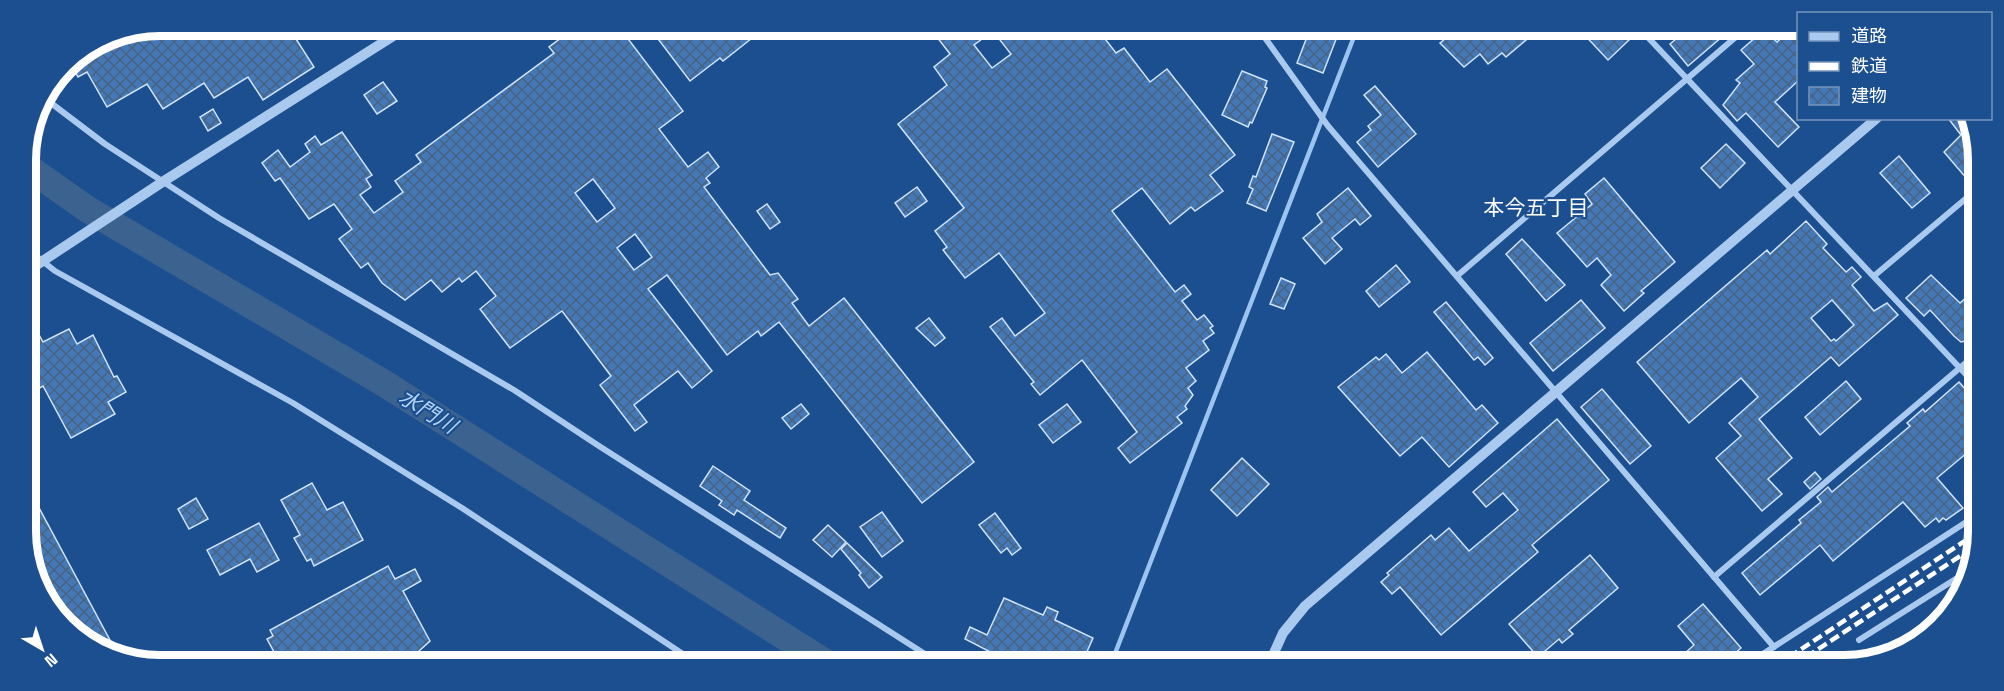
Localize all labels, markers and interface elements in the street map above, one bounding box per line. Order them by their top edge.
legend [1797,12,1992,120]
text: 道路 [1851,24,1887,47]
text: 鉄道 [1851,54,1887,77]
text: 建物 [1851,84,1887,107]
district label: 本今五丁目 [1484,194,1589,221]
water label: 水門川 [394,383,464,440]
north arrow [12,619,72,679]
text: N [40,649,62,672]

